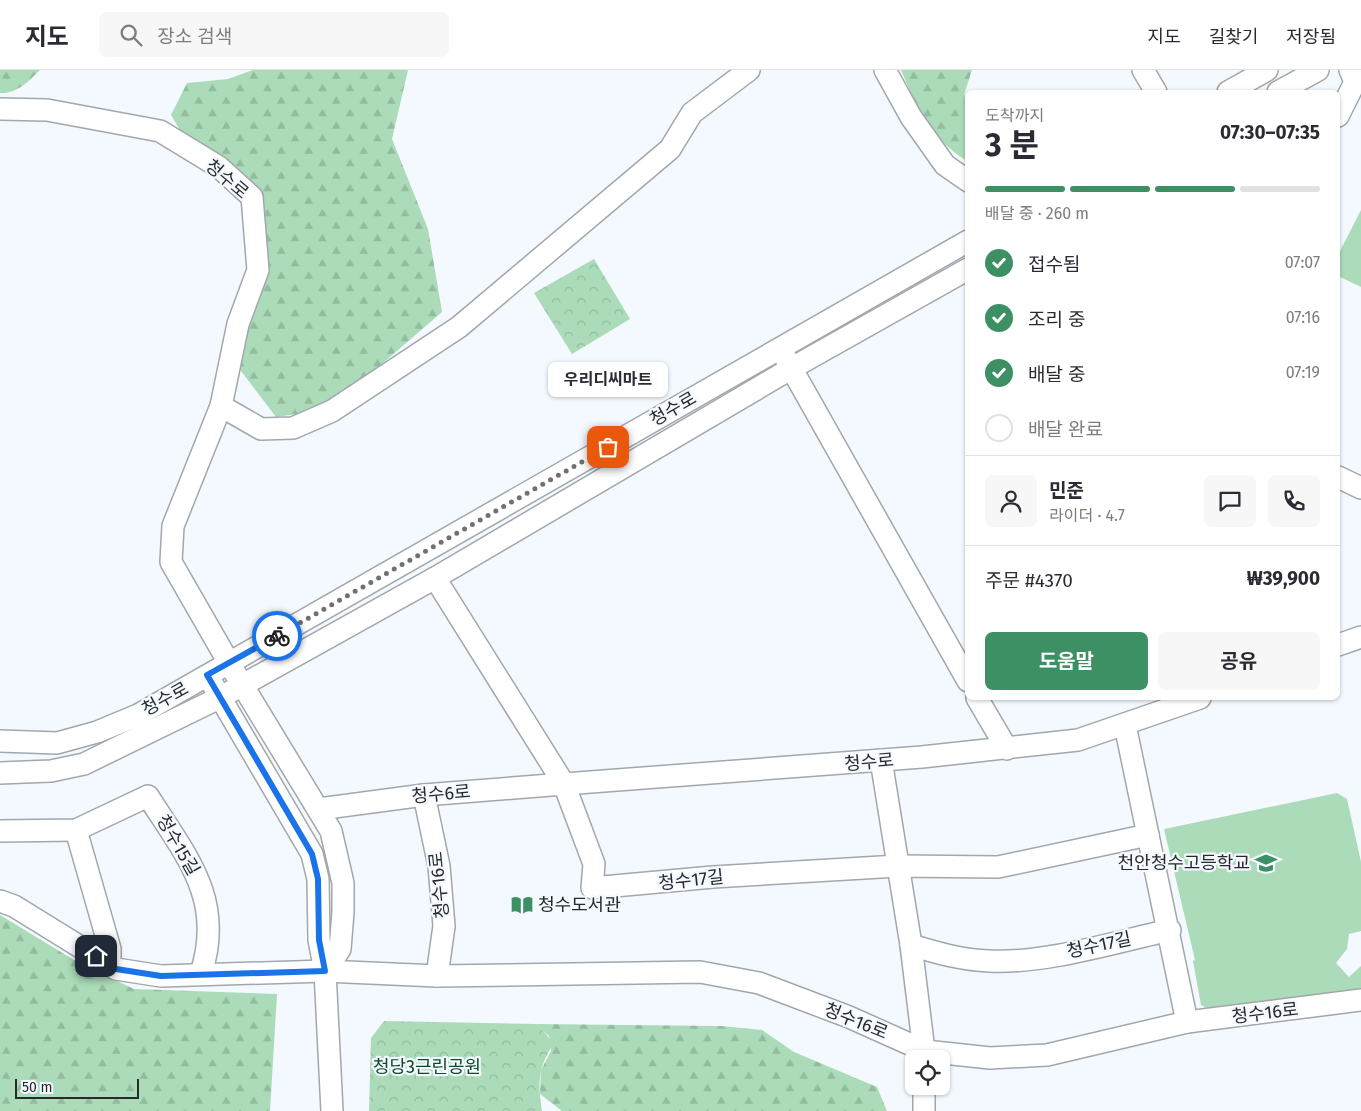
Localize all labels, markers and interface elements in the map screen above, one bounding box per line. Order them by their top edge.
search box [99,12,449,57]
icon: search [117,21,145,49]
text: 지도 [25,23,69,51]
text: 장소 검색 [157,25,232,48]
text: 지도 [1148,26,1181,48]
text: 길찾기 [1209,26,1258,48]
text: 저장됨 [1286,26,1336,48]
text: 도착까지 [985,106,1044,125]
text: 07:30–07:35 [1220,121,1320,144]
text: 3 분 [985,126,1039,164]
street label: 청수로 [201,155,253,203]
text: 배달 중 · 260 m [985,204,1089,223]
icon: check [985,249,1013,277]
text: 접수됨 [1028,253,1080,276]
text: 07:07 [1285,253,1320,272]
icon: check [985,304,1013,332]
text: 조리 중 [1028,308,1085,331]
text: 07:16 [1286,308,1320,327]
icon: check [985,359,1013,387]
callout: 우리디씨마트 [548,362,668,397]
text: 배달 중 [1028,363,1085,386]
text: 07:19 [1286,363,1320,382]
text: 우리디씨마트 [564,370,652,389]
street label: 청수로 [646,387,700,431]
text: 배달 완료 [1028,418,1103,441]
pin [587,426,629,468]
icon: bag [594,433,622,461]
button: person [985,475,1037,527]
button: chat [1204,475,1256,527]
button: phone [1268,475,1320,527]
text: 민준 [1049,479,1084,502]
text: 라이더 · 4.7 [1049,506,1125,525]
text: ₩39,900 [1247,567,1320,590]
text: 주문 #4370 [985,569,1073,592]
courier [252,611,302,661]
icon: bike [263,622,291,650]
button: 도움말 [985,632,1148,690]
button: 공유 [1158,632,1320,690]
street label: 청수로 [138,677,192,721]
street label: 청수로 [843,749,895,775]
street label: 청수6로 [411,780,471,808]
street label: 청수15길 [152,811,204,879]
street label: 청수16로 [425,850,453,920]
school or university icon: 천안청수고등학교 [1253,850,1279,876]
place label: 천안청수고등학교 [1118,852,1250,874]
street label: 청수17길 [657,866,725,894]
library icon: 청수도서관 [509,892,535,918]
place label: 청수도서관 [538,894,621,916]
street label: 청수17길 [1065,927,1133,963]
pin [75,935,117,977]
icon: home [82,942,110,970]
street label: 청수16로 [821,998,891,1044]
street label: 청수16로 [1230,998,1300,1028]
map controls [905,1050,950,1095]
button: locate [905,1050,950,1095]
park label: 청당3근린공원 [373,1056,481,1078]
scale bar [15,1076,139,1099]
text: 50 m [22,1079,53,1096]

